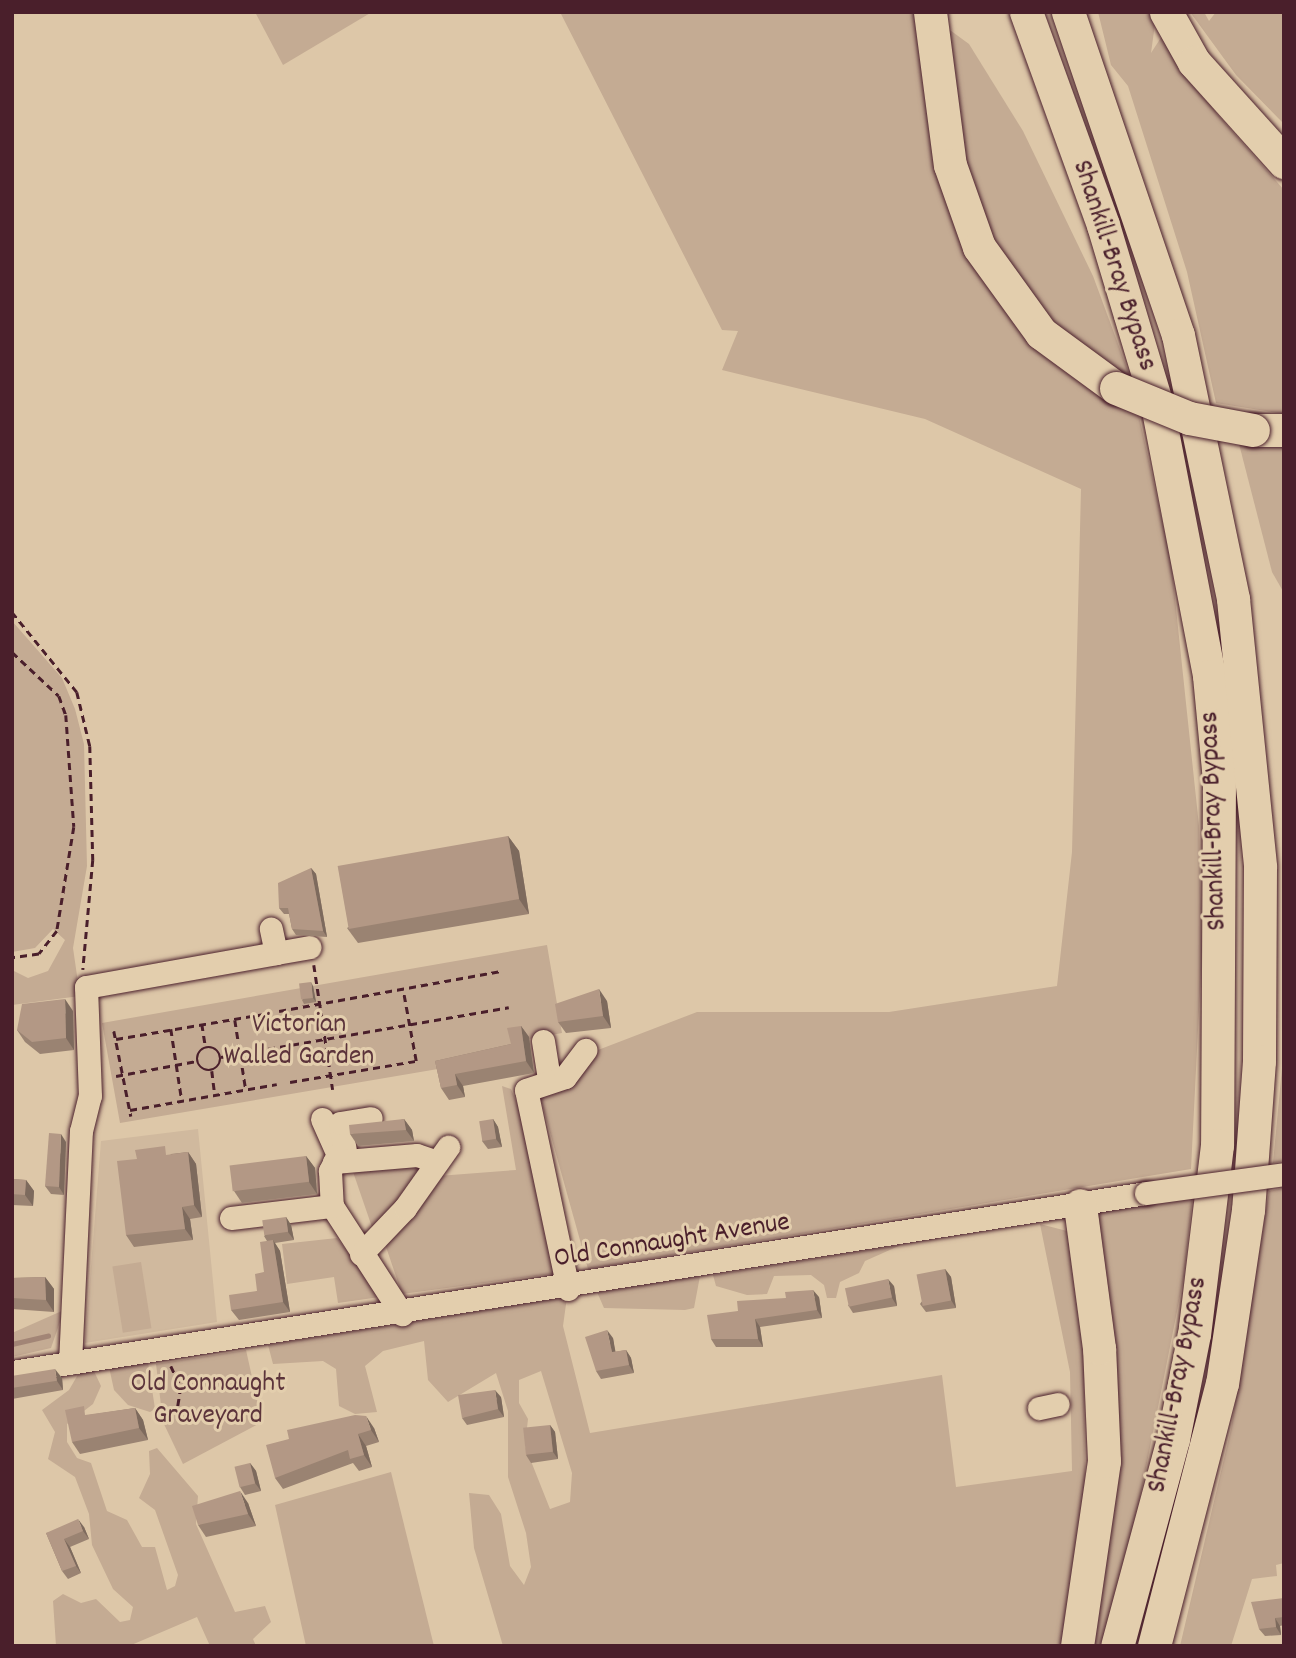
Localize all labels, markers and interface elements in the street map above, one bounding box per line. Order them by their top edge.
street label: Shankill-Bray Bypass [1063,156,1163,376]
street label: Shankill-Bray Bypass [1194,711,1236,931]
park label: Victorian Walled Garden [224,1009,374,1075]
street label: Old Connaught Avenue [552,1207,792,1277]
street label: Shankill-Bray Bypass [1142,1274,1216,1496]
park label: Old Connaught Graveyard [130,1368,286,1434]

